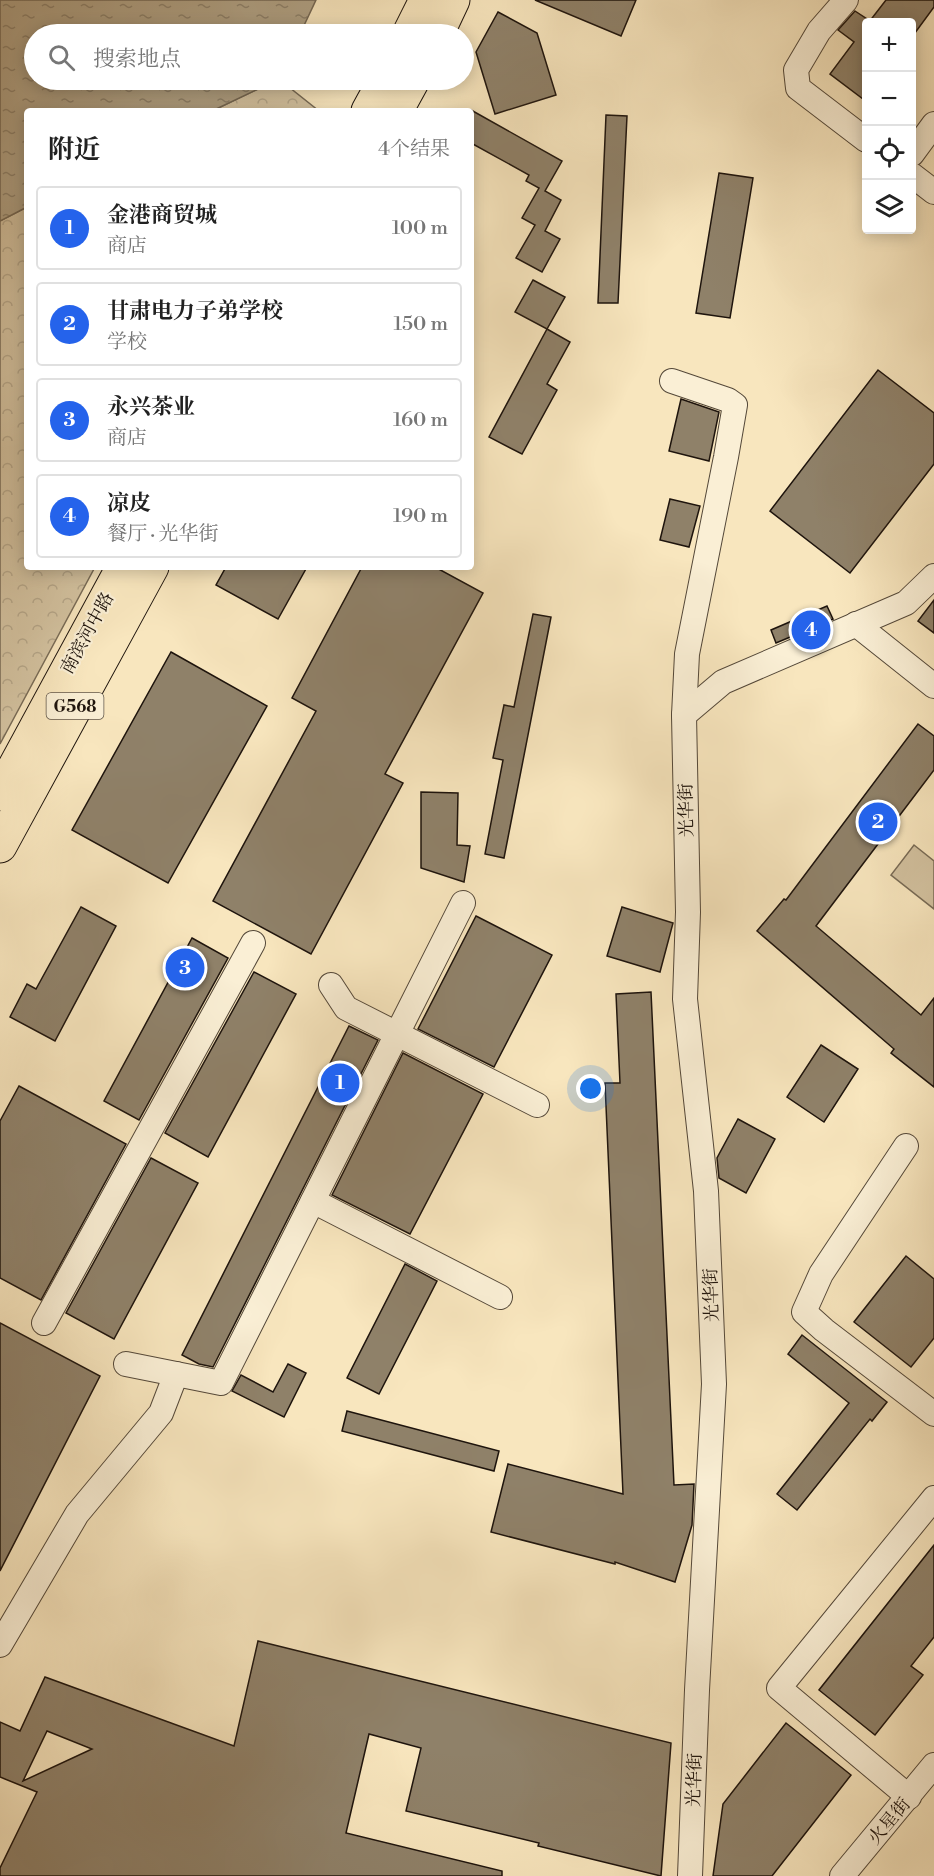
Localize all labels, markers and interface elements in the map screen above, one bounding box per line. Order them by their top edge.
map controls [862,18,916,234]
button: + [862,18,916,72]
search box [24,24,474,90]
icon: search [45,41,78,74]
text: 搜索地点 [93,46,181,73]
button: − [862,72,916,126]
button: locate [862,126,916,180]
text: 附近 [48,134,100,166]
text: 4个结果 [378,137,450,162]
button: layers [862,180,916,234]
text: 金港商贸城 [107,202,217,229]
text: 1 [65,216,74,241]
text: 100 m [392,216,448,241]
text: 商店 [107,234,147,259]
text: 甘肃电力子弟学校 [107,298,283,325]
text: 2 [63,312,76,337]
text: 150 m [393,312,448,337]
text: 学校 [107,330,147,355]
text: 永兴茶业 [107,394,195,421]
text: 3 [63,408,76,433]
text: 160 m [393,408,448,433]
text: 商店 [107,426,147,451]
text: 凉皮 [107,490,151,517]
text: 4 [63,504,76,529]
text: 190 m [393,504,448,529]
text: 餐厅 · 光华街 [107,522,219,547]
street label: 南滨河中路 [56,588,119,678]
pin: 4 [792,608,830,652]
road number: G568 [46,693,104,719]
street label: 光华街 [675,783,698,837]
pin: 2 [858,800,898,844]
pin: 3 [166,946,204,990]
pin: 1 [320,1060,360,1106]
your location [576,1074,605,1103]
street label: 光华街 [699,1268,724,1322]
street label: 光华街 [682,1753,707,1807]
street label: 火星街 [863,1793,916,1849]

